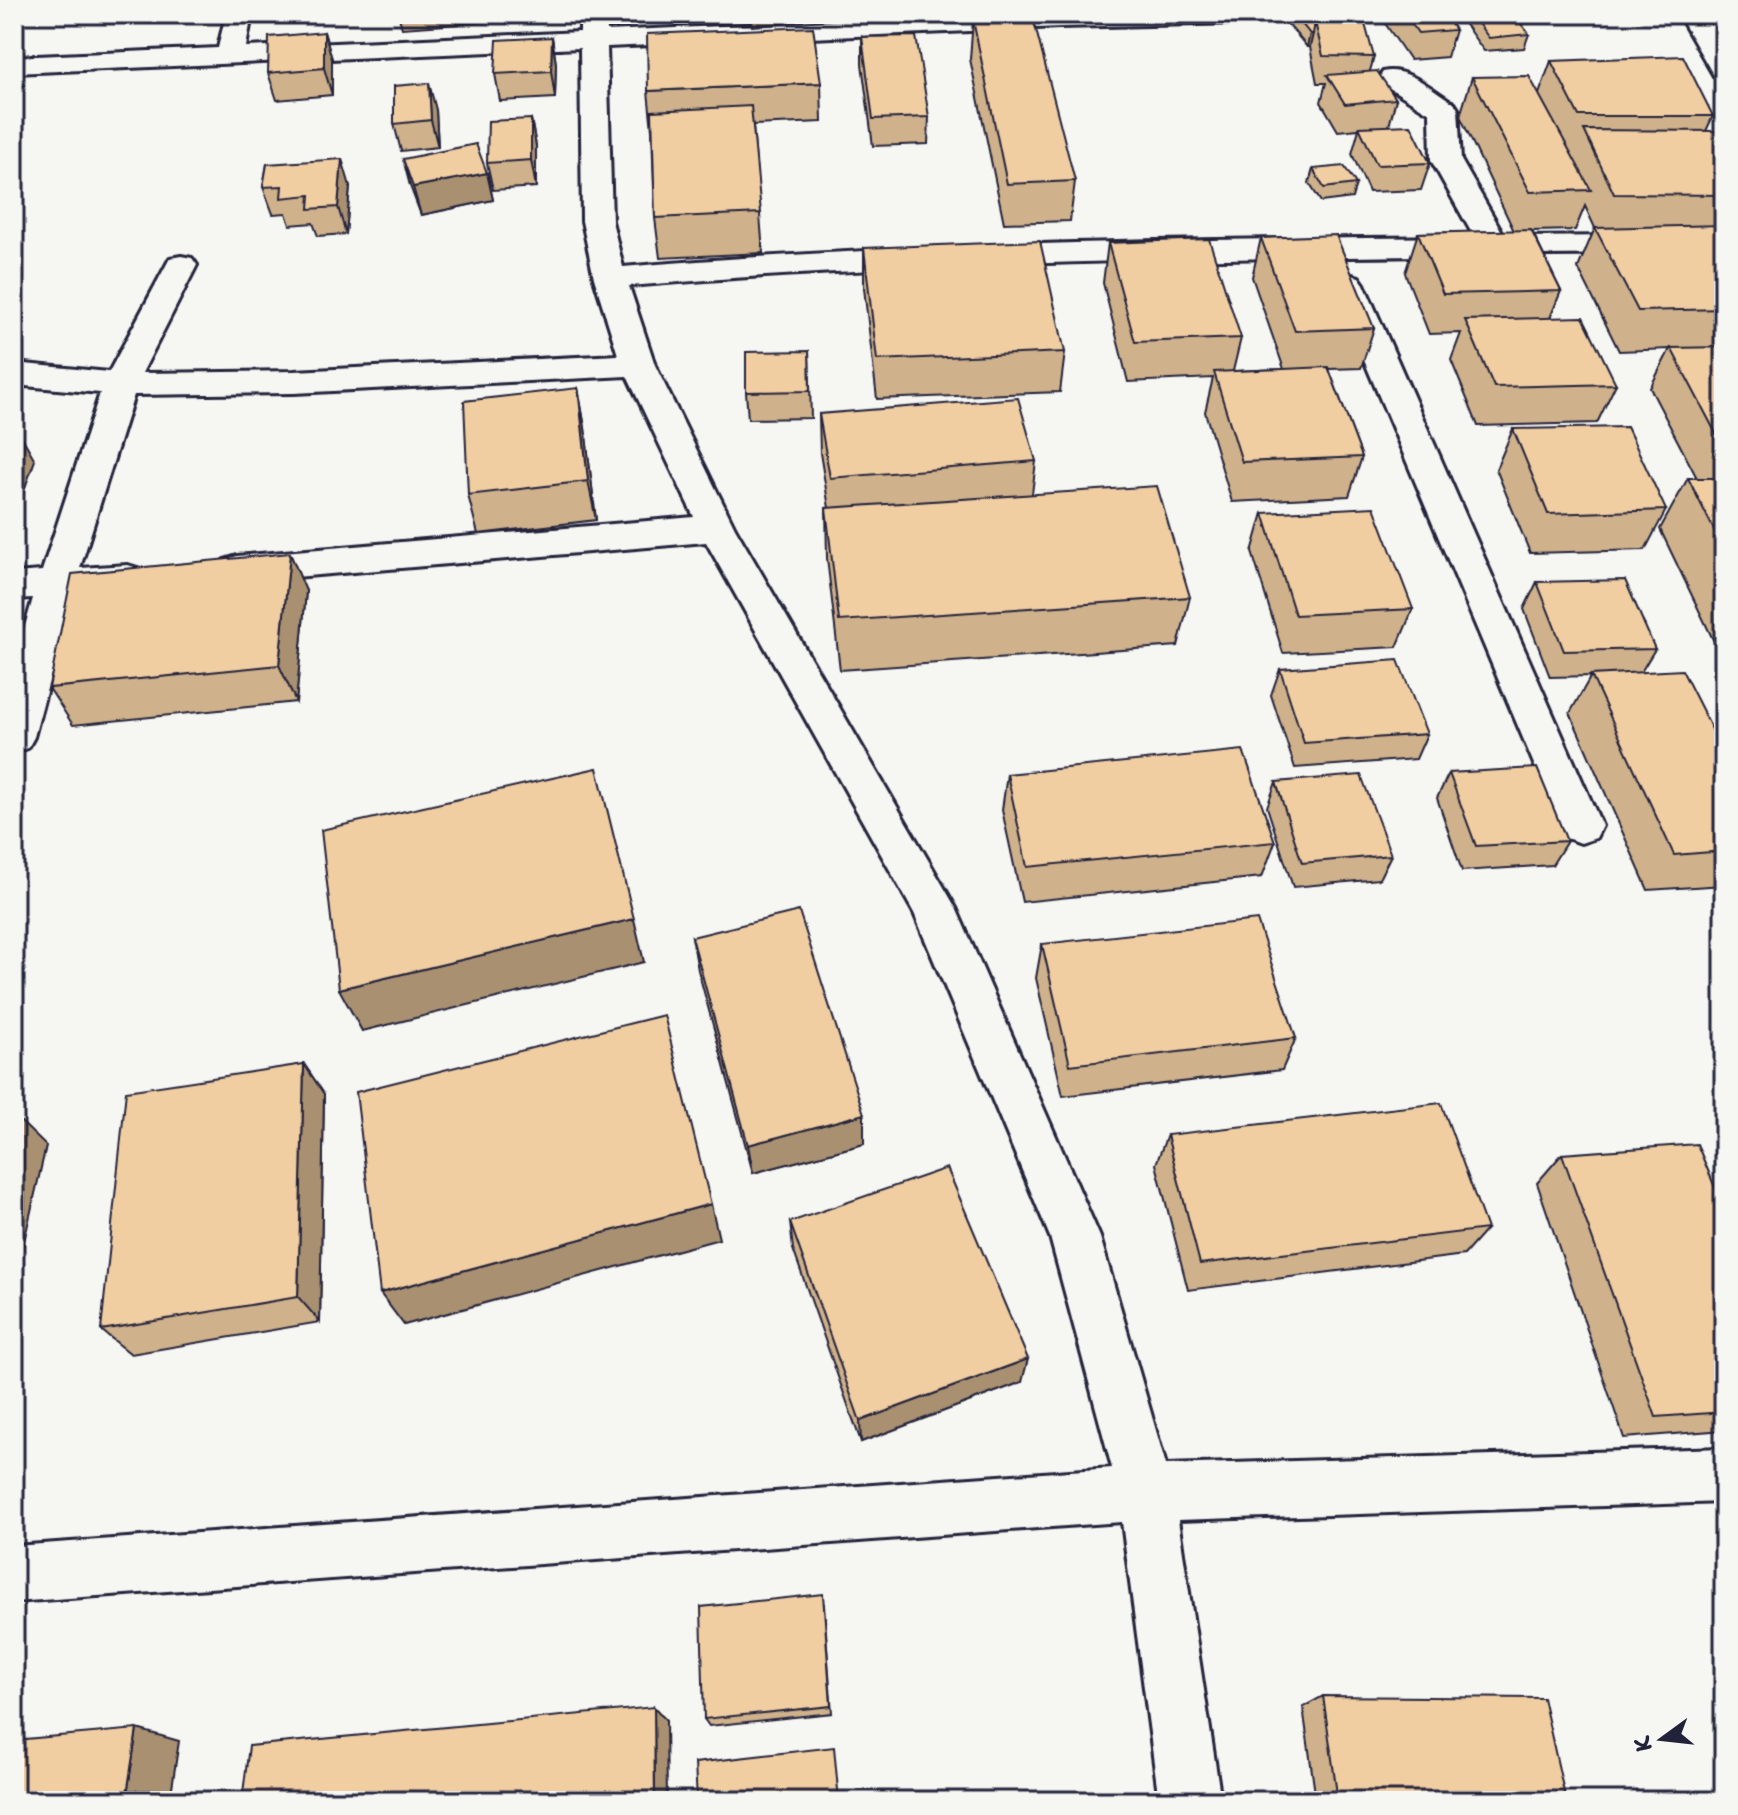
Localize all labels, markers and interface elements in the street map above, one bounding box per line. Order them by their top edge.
north arrow [1622,1699,1702,1779]
text: K [1627,1733,1659,1755]

